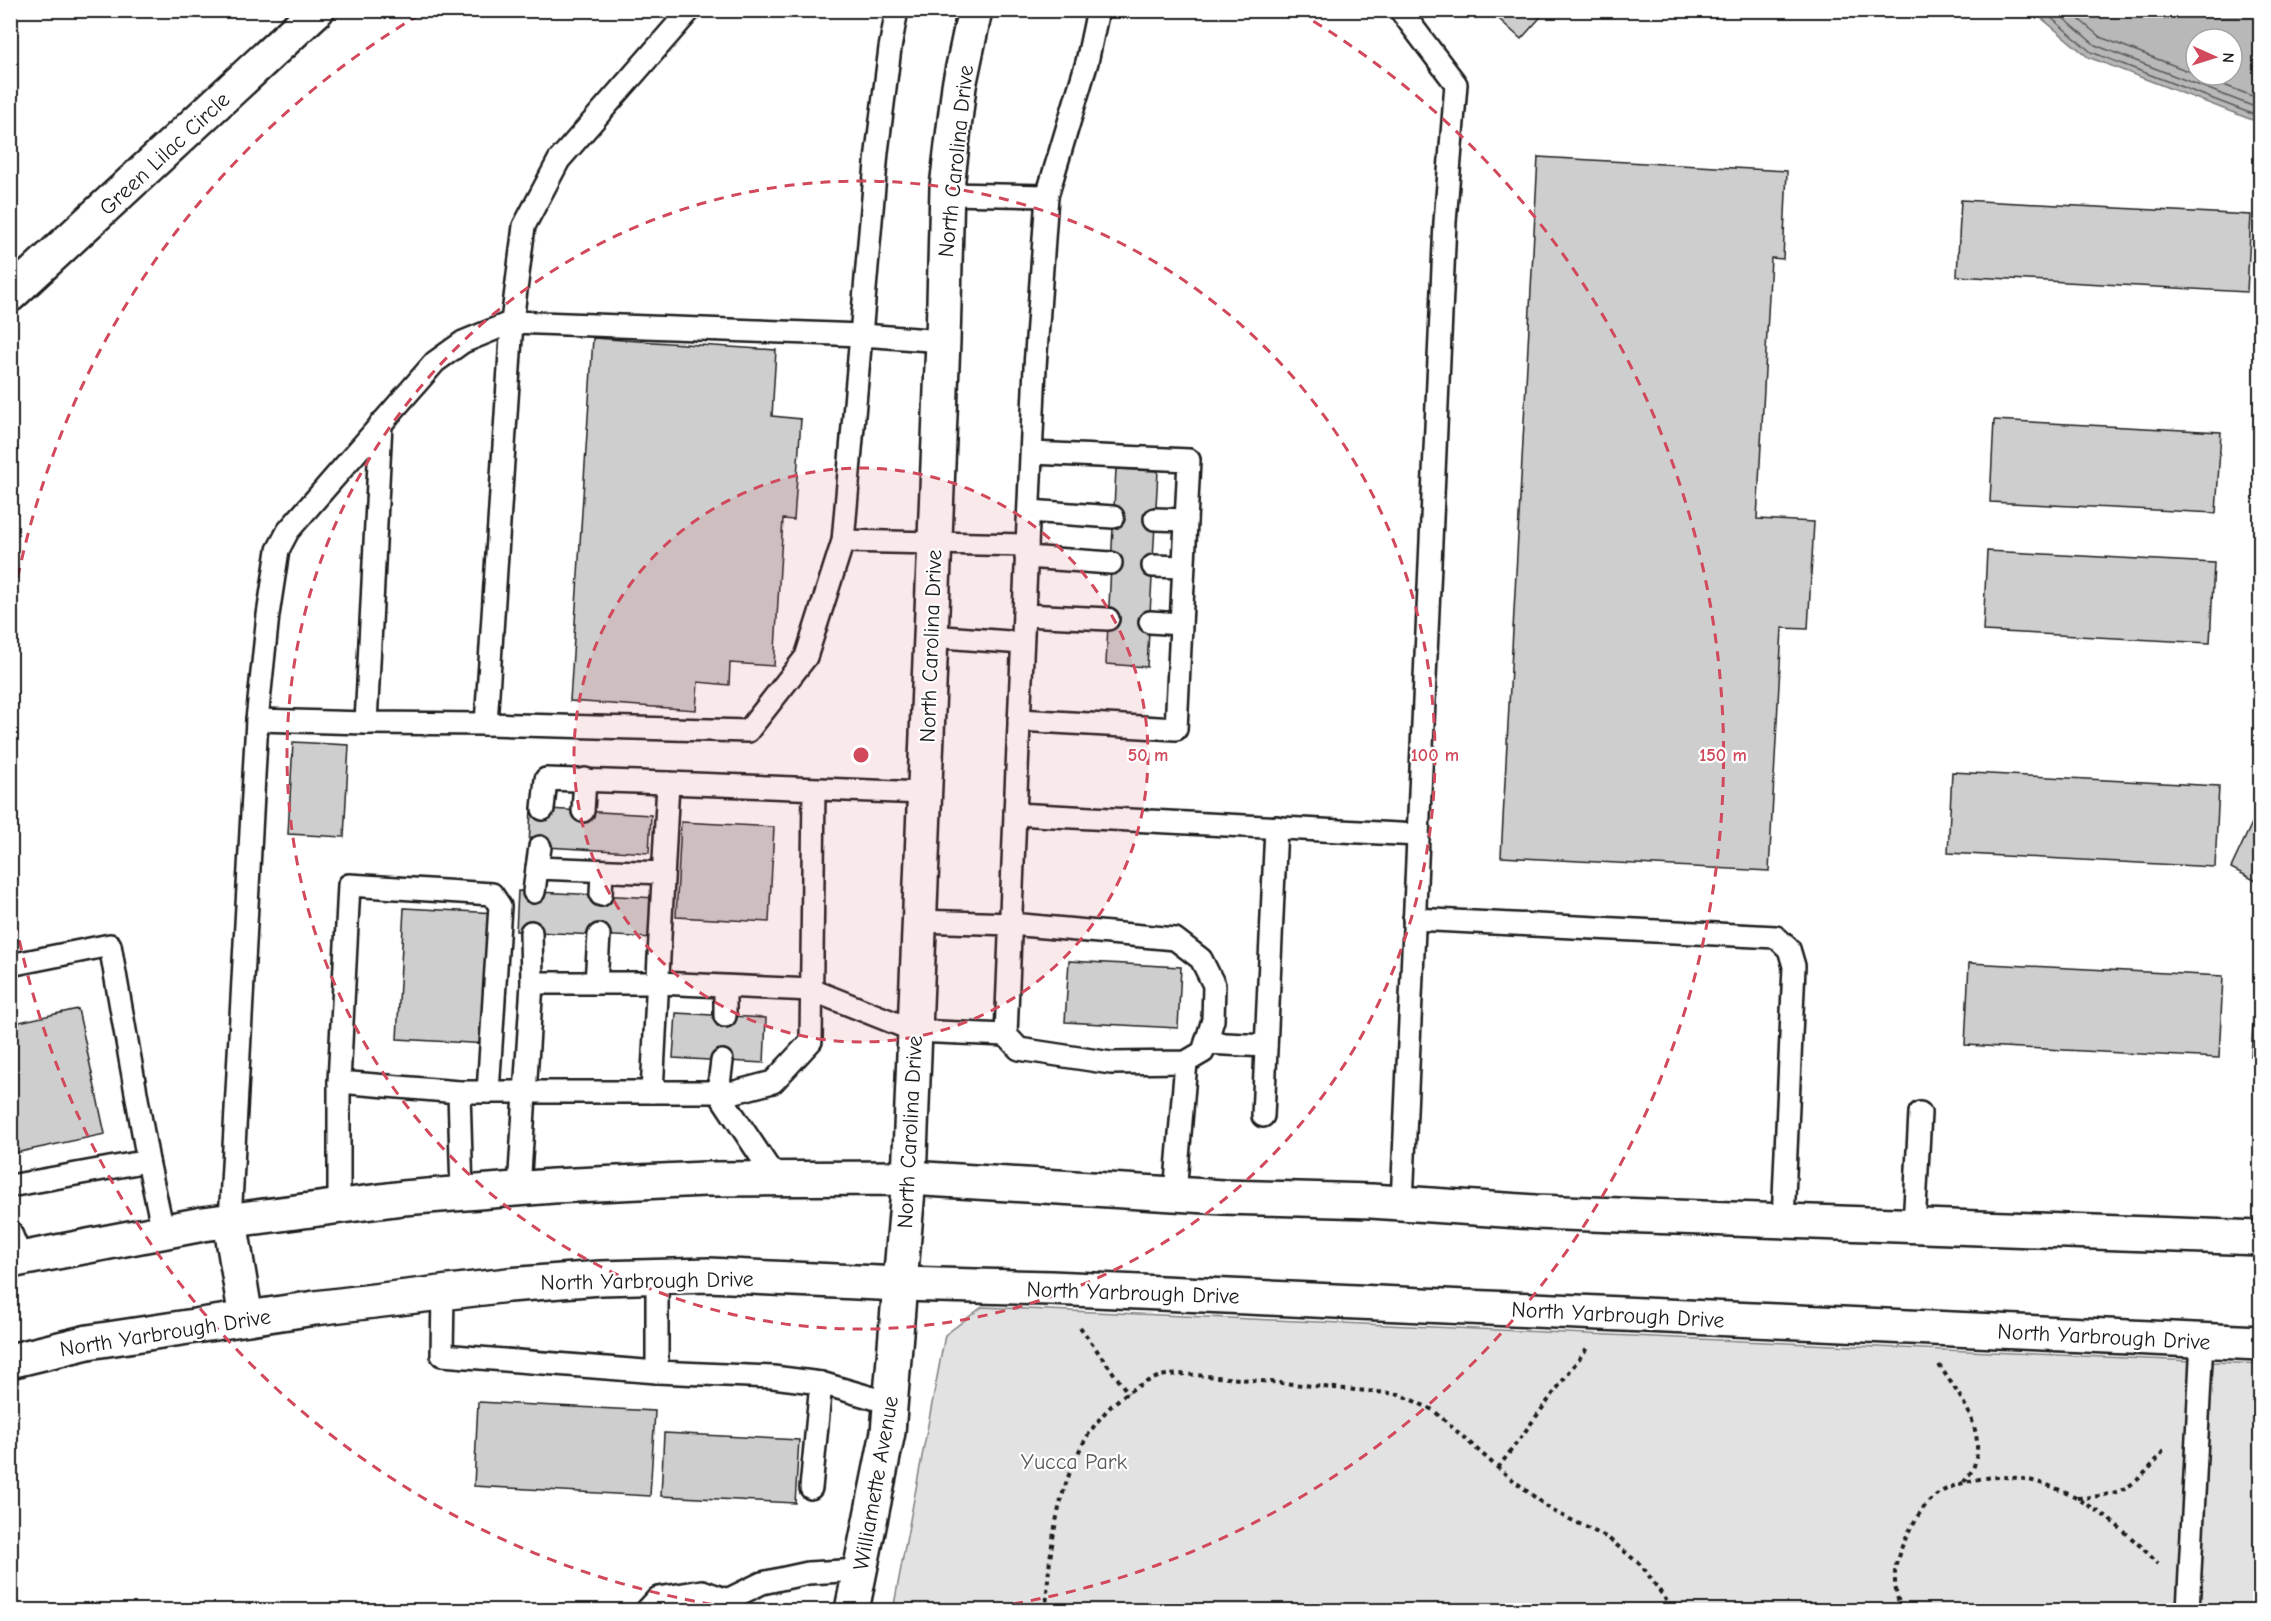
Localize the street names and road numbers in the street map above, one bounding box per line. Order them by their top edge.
street label: North Carolina Drive [933,64,979,259]
street label: Green Lilac Circle [94,87,235,221]
street label: North Carolina Drive [915,549,947,743]
street label: North Carolina Drive [892,1035,928,1229]
street label: North Yarbrough Drive [540,1266,754,1296]
street label: North Yarbrough Drive [1026,1276,1240,1310]
street label: North Yarbrough Drive [1511,1296,1725,1334]
street label: North Yarbrough Drive [58,1303,273,1363]
street label: North Yarbrough Drive [1997,1318,2211,1356]
street label: Williamette Avenue [848,1394,904,1572]

